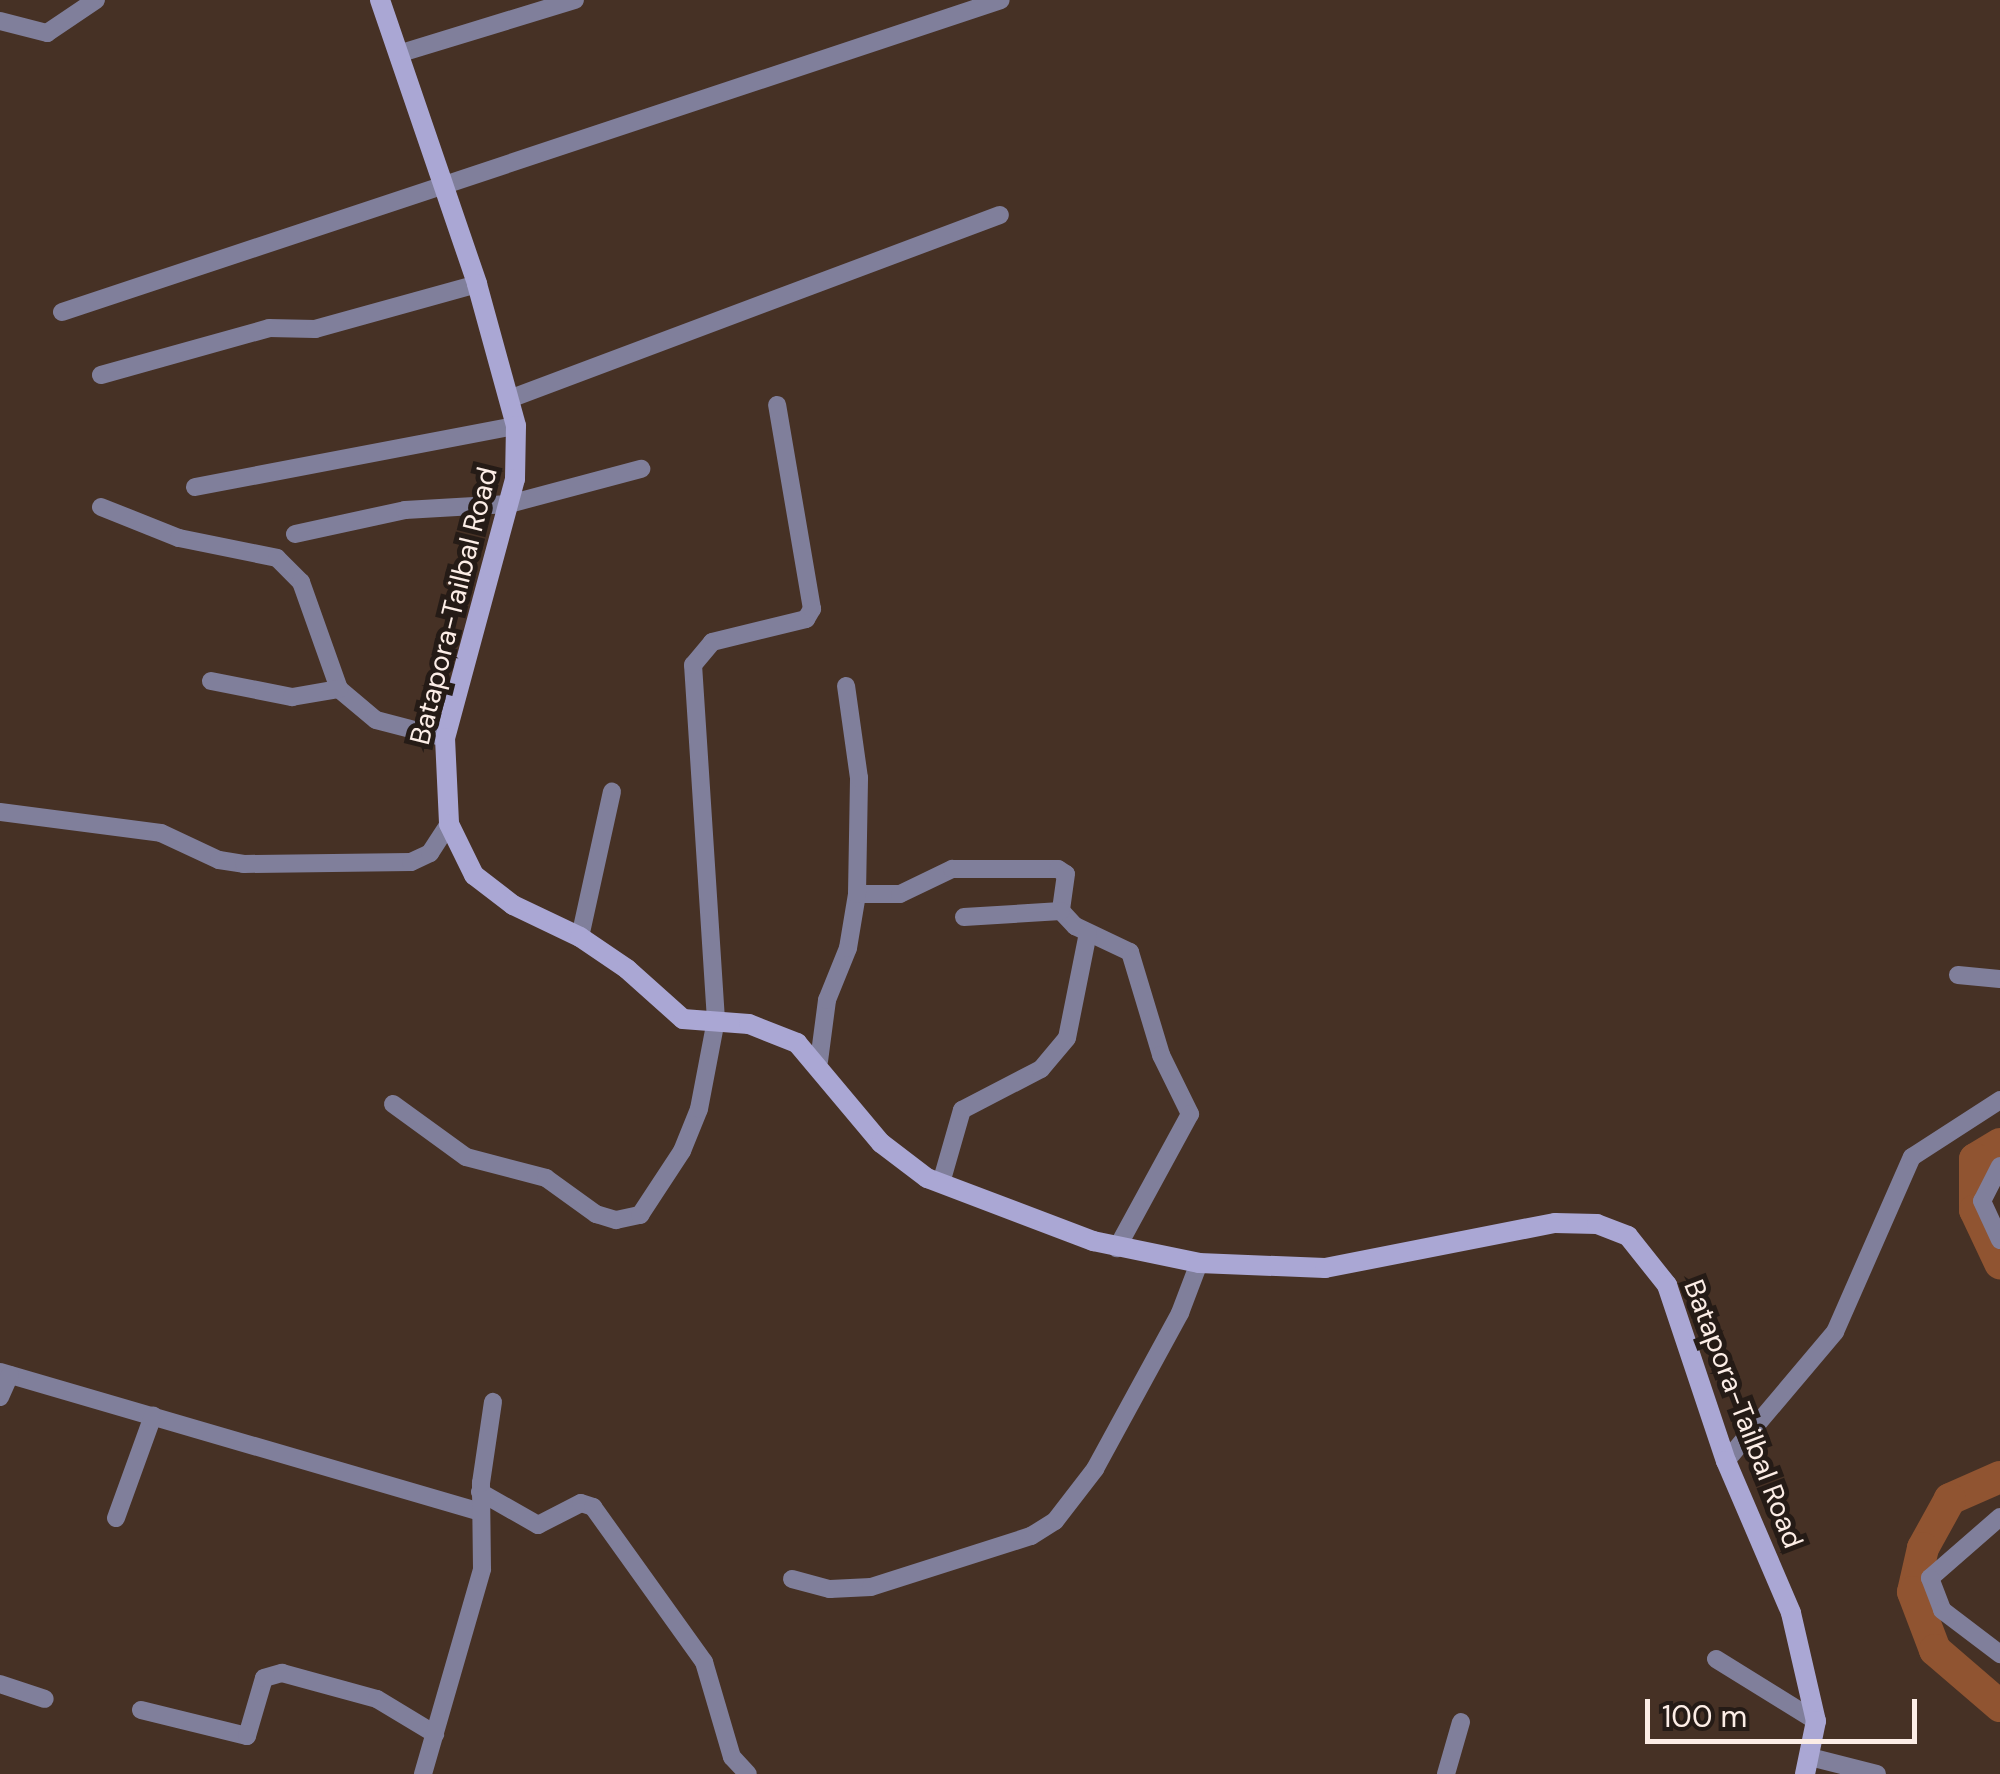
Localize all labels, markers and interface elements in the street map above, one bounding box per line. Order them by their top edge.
street label: Batapora-Tailbal Road [403,464,505,748]
street label: Batapora-Tailbal Road [1676,1275,1810,1553]
scale bar [1650,1679,1922,1741]
text: 100 m [1662,1697,1747,1736]

